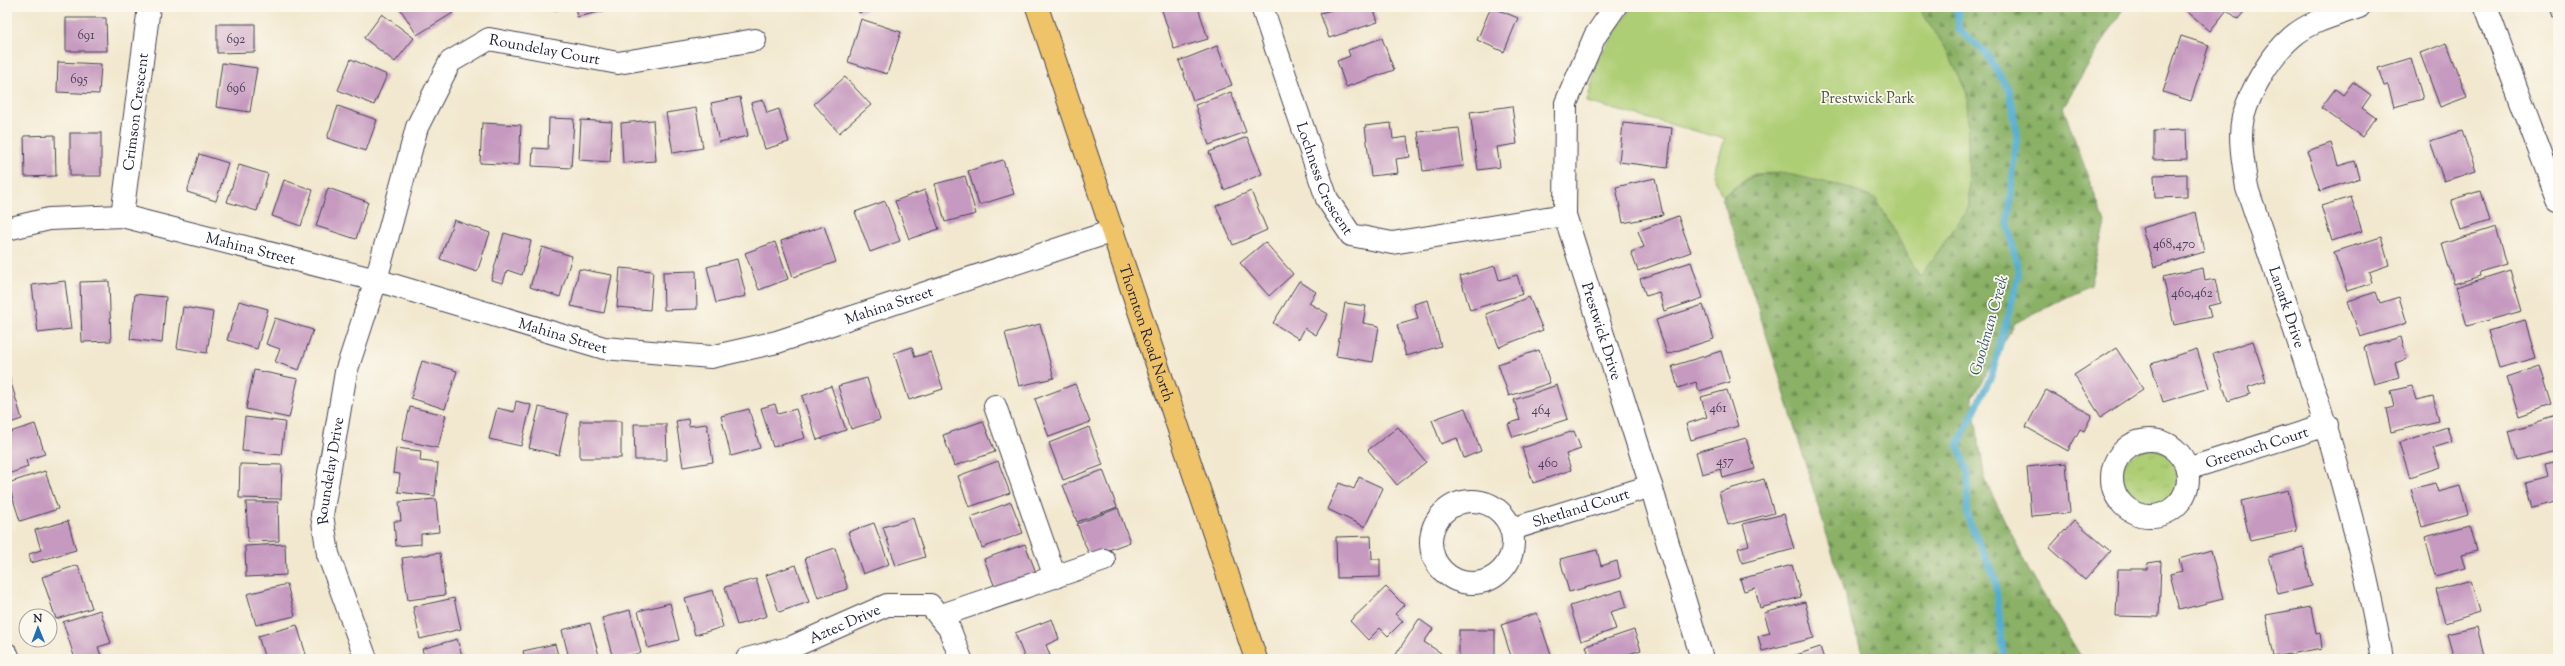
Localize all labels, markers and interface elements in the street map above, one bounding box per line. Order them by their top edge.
house number: 691 [77,27,95,45]
street label: Roundelay Court [487,30,601,71]
house number: 692 [227,31,245,49]
street label: Crimson Crescent [119,52,155,172]
house number: 695 [70,71,88,89]
house number: 696 [226,80,246,98]
park label: Prestwick Park [1821,89,1915,110]
street label: Lochness Crescent [1290,120,1357,240]
street label: Mahina Street [203,229,297,271]
house number: 468,470 [2153,236,2195,254]
street label: Thornton Road North [1112,262,1178,405]
street label: Lanark Drive [2262,264,2309,351]
water label: Goodman Creek [1965,273,2016,379]
street label: Prestwick Drive [1575,280,1626,383]
street label: Mahina Street [843,282,936,331]
house number: 460,462 [2171,285,2213,303]
street label: Mahina Street [515,314,607,360]
house number: 461 [1709,400,1727,418]
house number: 464 [1531,402,1551,420]
street label: Roundelay Drive [313,416,350,526]
street label: Greenoch Court [2203,423,2311,475]
house number: 457 [1716,453,1734,471]
house number: 460 [1538,455,1558,473]
street label: Shetland Court [1530,484,1632,534]
street label: Aztec Drive [806,600,884,650]
north arrow [18,608,58,648]
text: N [32,611,43,627]

